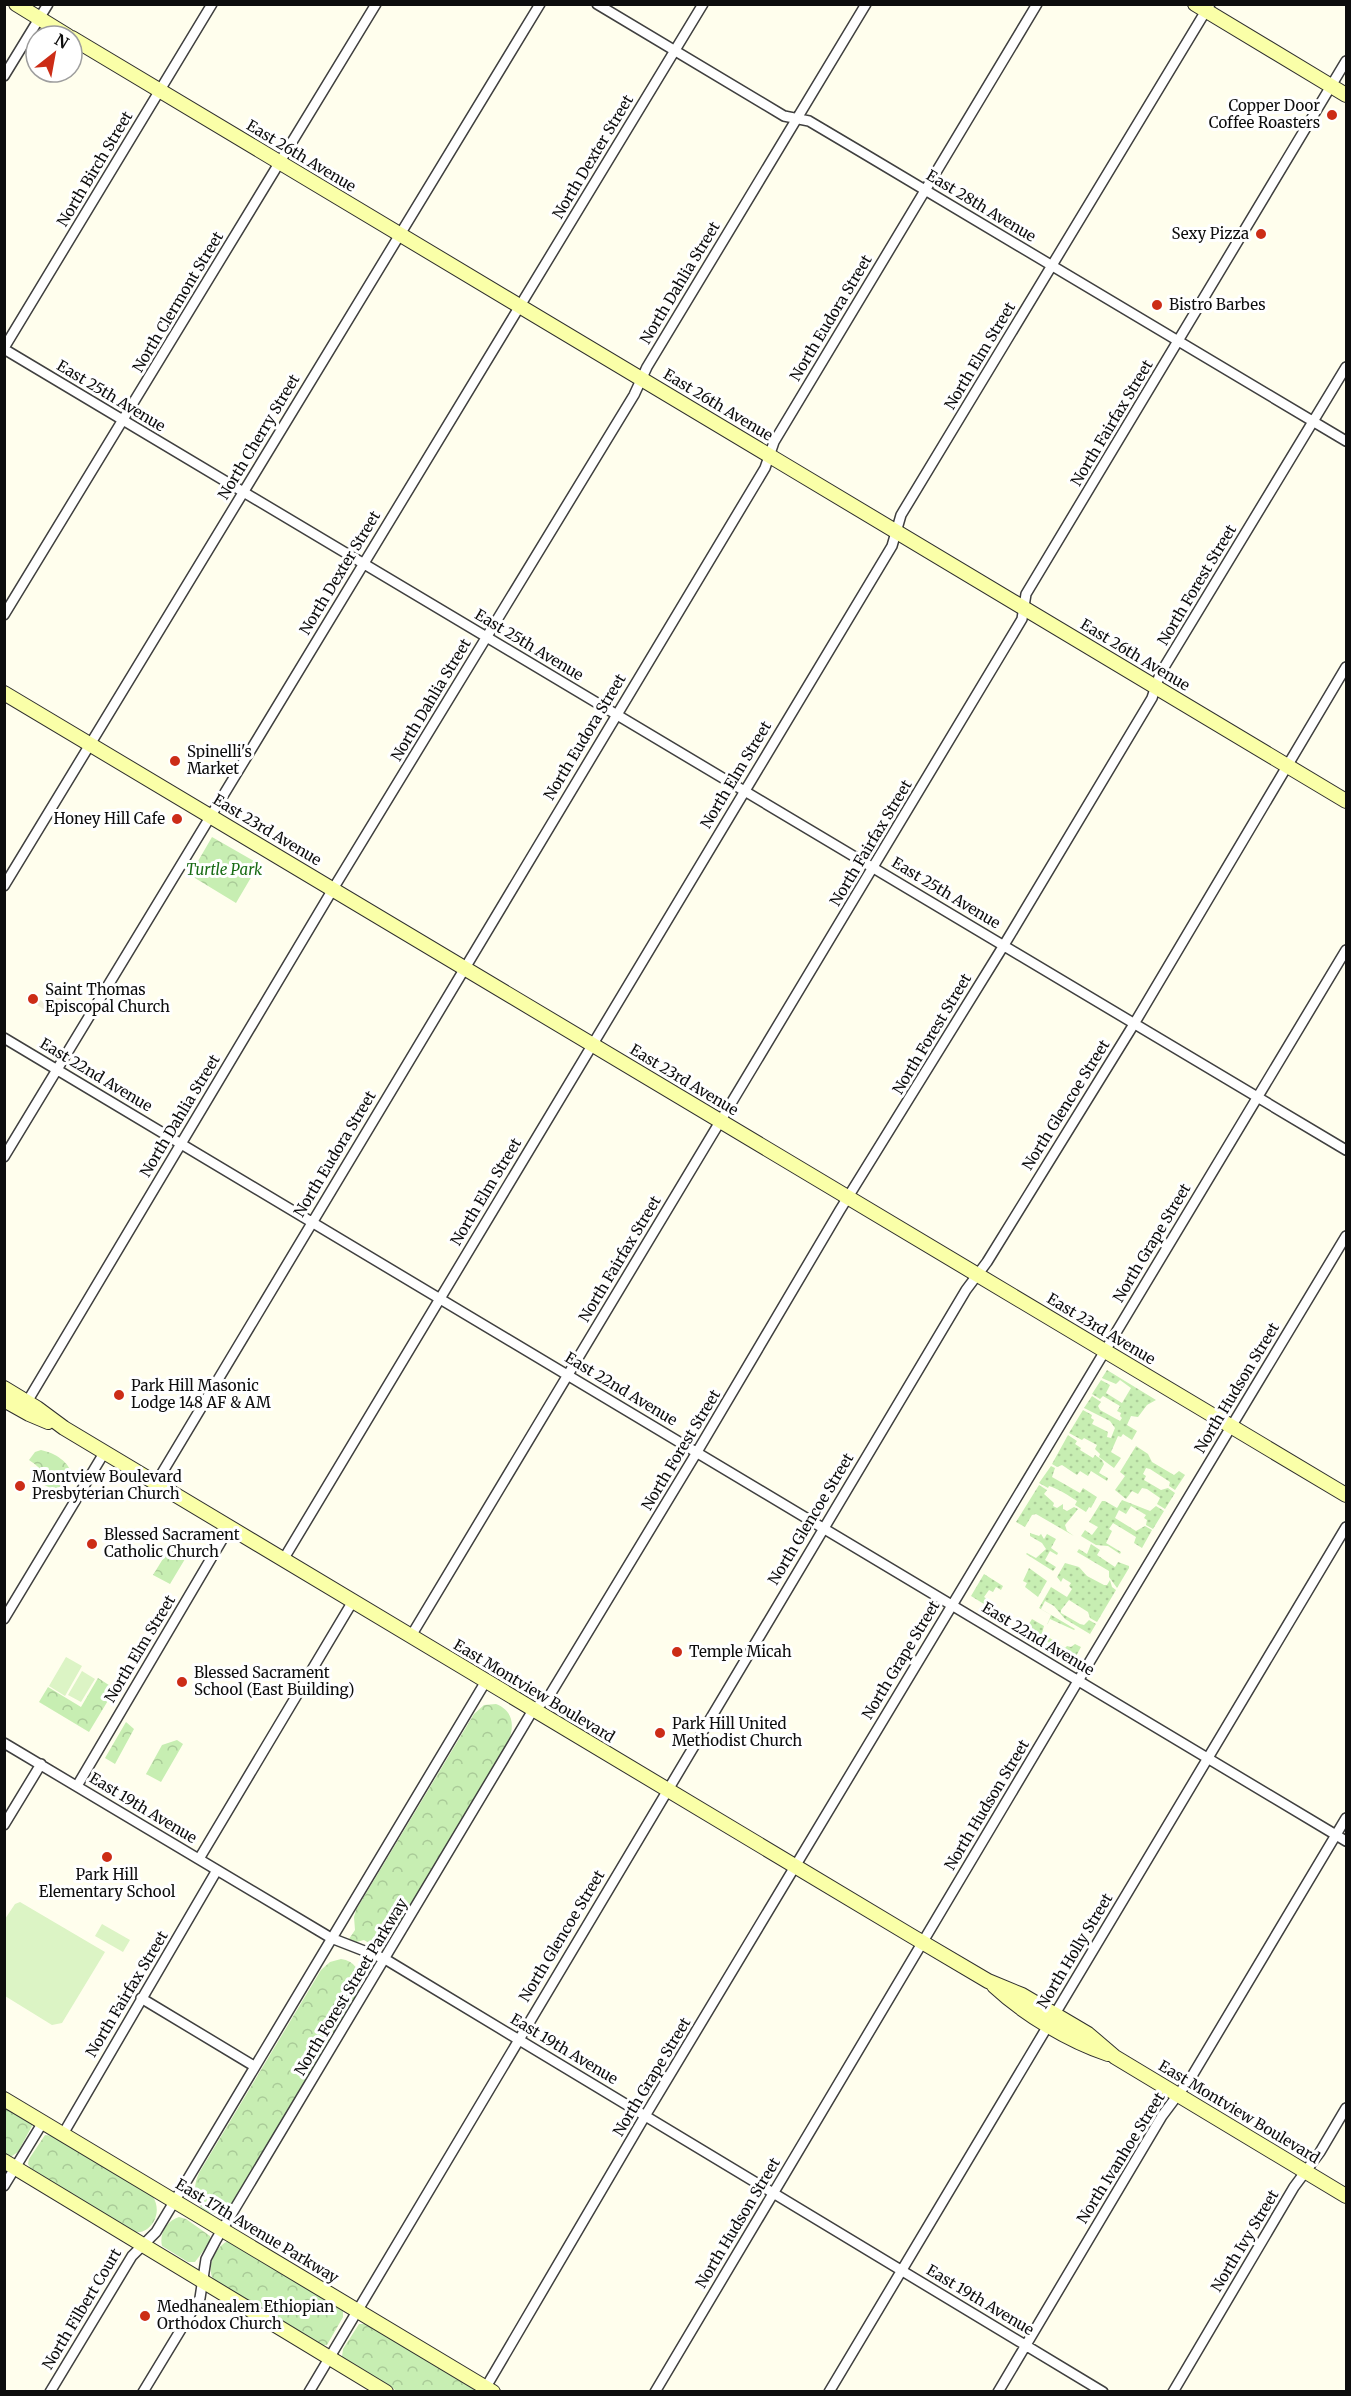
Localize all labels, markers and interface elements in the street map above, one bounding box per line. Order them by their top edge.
north arrow [24,24,84,84]
text: N [51,29,73,53]
street label: North Dexter Street [548,91,637,222]
place label: Copper Door Coffee Roasters [1209,96,1320,132]
street label: North Birch Street [53,108,137,230]
marker: Copper Door Coffee Roasters [1325,108,1339,122]
street label: East 26th Avenue [243,115,360,196]
street label: East 28th Avenue [923,165,1040,246]
street label: North Dahlia Street [636,218,724,347]
place label: Sexy Pizza [1172,224,1249,243]
marker: Sexy Pizza [1254,227,1268,241]
street label: North Clermont Street [128,228,227,376]
street label: North Eudora Street [785,251,876,384]
place label: Bistro Barbes [1169,295,1266,314]
street label: North Elm Street [940,298,1019,413]
marker: Bistro Barbes [1150,298,1164,312]
street label: East 25th Avenue [53,356,169,436]
street label: North Fairfax Street [1066,356,1157,489]
street label: East 26th Avenue [660,364,777,445]
street label: North Cherry Street [214,371,304,503]
street label: North Dexter Street [295,507,384,638]
street label: North Forest Street [1153,521,1240,649]
street label: East 25th Avenue [471,605,587,685]
street label: East 26th Avenue [1077,614,1194,695]
street label: North Dahlia Street [387,635,475,764]
street label: North Eudora Street [539,670,630,803]
street label: North Elm Street [696,717,775,832]
place label: Spinelli's Market [187,742,252,778]
marker: Spinelli's Market [168,754,182,768]
street label: North Fairfax Street [825,776,916,909]
street label: East 23rd Avenue [210,790,325,869]
place label: Honey Hill Cafe [53,809,165,828]
marker: Honey Hill Cafe [170,812,184,826]
street label: East 25th Avenue [888,853,1004,933]
park label: Turtle Park [186,860,263,879]
street label: North Forest Street [888,970,975,1098]
place label: Saint Thomas Episcopal Church [45,980,170,1016]
marker: Saint Thomas Episcopal Church [26,992,40,1006]
street label: East 22nd Avenue [37,1034,156,1116]
street label: North Glencoe Street [1018,1036,1114,1173]
street label: East 23rd Avenue [627,1040,742,1119]
street label: North Dahlia Street [136,1051,224,1180]
street label: North Eudora Street [289,1087,380,1220]
street label: North Elm Street [446,1134,525,1249]
street label: North Grape Street [1109,1180,1195,1306]
street label: North Fairfax Street [574,1192,665,1325]
street label: East 23rd Avenue [1044,1289,1159,1368]
street label: North Hudson Street [1190,1319,1283,1456]
street label: East 22nd Avenue [562,1348,681,1430]
place label: Park Hill Masonic Lodge 148 AF & AM [131,1376,271,1412]
street label: North Forest Street [637,1386,724,1514]
marker: Park Hill Masonic Lodge 148 AF & AM [112,1388,126,1402]
street label: North Glencoe Street [764,1449,857,1588]
place label: Montview Boulevard Presbyterian Church [32,1467,182,1503]
marker: Montview Boulevard Presbyterian Church [13,1479,27,1493]
place label: Blessed Sacrament Catholic Church [104,1525,240,1561]
marker: Blessed Sacrament Catholic Church [85,1537,99,1551]
street label: North Elm Street [100,1591,179,1706]
street label: North Grape Street [858,1597,944,1723]
street label: East 22nd Avenue [979,1598,1098,1680]
street label: East Montview Boulevard [450,1635,618,1746]
place label: Temple Micah [689,1642,792,1661]
marker: Temple Micah [670,1645,684,1659]
place label: Blessed Sacrament School (East Building) [194,1663,354,1699]
marker: Blessed Sacrament School (East Building) [175,1675,189,1689]
place label: Park Hill United Methodist Church [672,1714,802,1750]
marker: Park Hill United Methodist Church [653,1726,667,1740]
street label: North Hudson Street [940,1736,1033,1873]
street label: East 19th Avenue [86,1768,201,1847]
marker: Park Hill Elementary School [100,1850,114,1864]
place label: Park Hill Elementary School [39,1865,176,1901]
street label: North Glencoe Street [515,1866,608,2005]
street label: North Holly Street [1033,1890,1116,2012]
street label: North Forest Street Parkway [290,1894,411,2079]
street label: North Fairfax Street [81,1927,172,2060]
street label: East 19th Avenue [507,2009,622,2088]
street label: North Grape Street [609,2014,695,2140]
street label: East Montview Boulevard [1155,2056,1323,2167]
street label: North Ivanhoe Street [1073,2089,1169,2227]
street label: North Hudson Street [691,2154,784,2291]
street label: East 17th Avenue Parkway [172,2174,343,2287]
street label: North Ivy Street [1207,2186,1283,2295]
street label: North Filbert Court [38,2245,125,2373]
street label: East 19th Avenue [923,2260,1038,2339]
place label: Medhanealem Ethiopian Orthodox Church [157,2297,334,2333]
marker: Medhanealem Ethiopian Orthodox Church [138,2309,152,2323]

